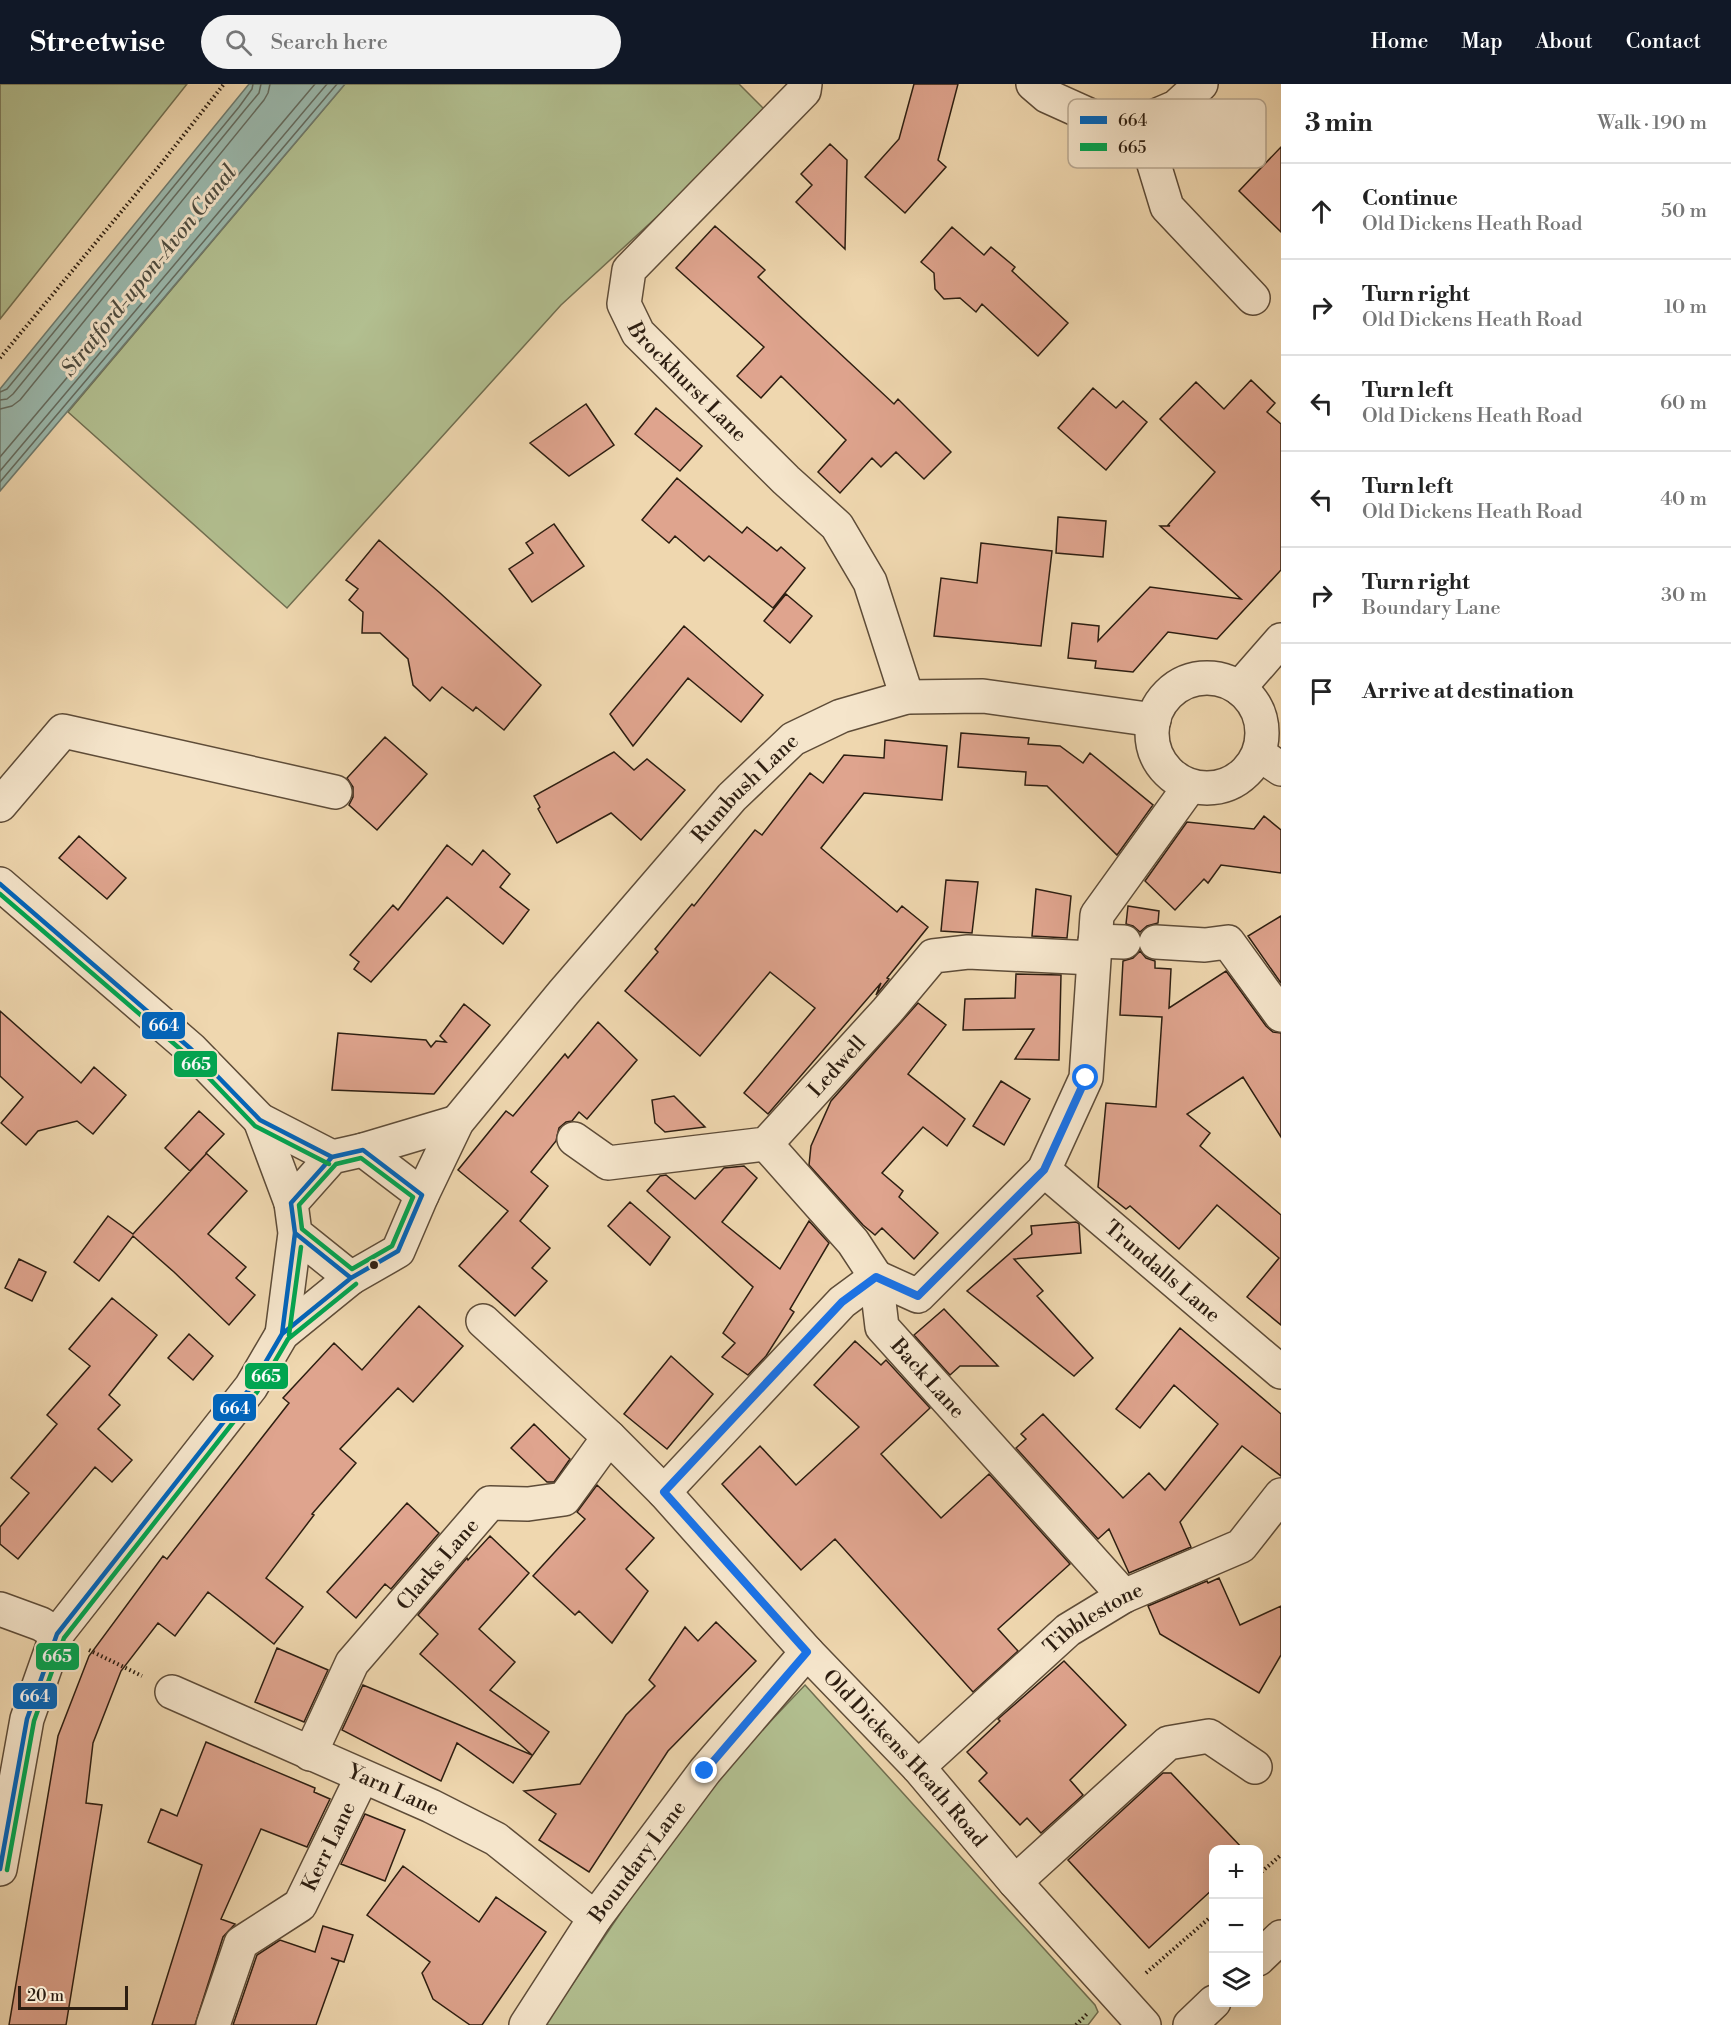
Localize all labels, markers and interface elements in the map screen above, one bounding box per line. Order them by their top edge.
search box [201,15,621,69]
text: Streetwise [30,25,165,60]
icon: search [222,26,255,59]
text: Search here [270,29,388,56]
text: Home [1371,29,1428,55]
text: Map [1461,29,1503,55]
text: About [1536,29,1593,55]
text: Contact [1626,29,1701,55]
legend [1068,99,1266,168]
text: 3 min [1305,107,1373,139]
text: 664 [1118,111,1148,131]
text: Walk · 190 m [1597,111,1707,136]
text: 665 [1118,138,1146,158]
water label: Stratford-upon-Avon Canal [55,160,243,382]
text: Continue [1362,185,1458,212]
icon: ahead [1305,195,1338,228]
text: 50 m [1661,199,1707,224]
text: Old Dickens Heath Road [1362,212,1582,237]
text: Turn right [1362,281,1470,308]
icon: right [1305,291,1338,324]
text: 10 m [1664,295,1707,320]
text: Old Dickens Heath Road [1362,308,1582,333]
street label: Brockhurst Lane [620,317,752,448]
text: Turn left [1362,377,1453,404]
icon: left [1305,387,1338,420]
text: 60 m [1660,391,1707,416]
text: Old Dickens Heath Road [1362,404,1582,429]
text: Turn left [1362,473,1453,500]
icon: left [1305,483,1338,516]
text: 40 m [1660,487,1707,512]
text: Old Dickens Heath Road [1362,500,1582,525]
text: Turn right [1362,569,1470,596]
icon: right [1305,579,1338,612]
text: 30 m [1661,583,1707,608]
text: Boundary Lane [1362,596,1501,621]
icon: arrive [1305,675,1338,708]
text: Arrive at destination [1362,678,1574,705]
street label: Rumbush Lane [686,729,804,849]
line badge: 664 [141,1011,186,1040]
text: 664 [148,1016,180,1036]
street label: Ledwell [803,1031,872,1103]
line badge: 665 [173,1050,218,1078]
text: 665 [181,1055,211,1075]
route start [1072,1064,1098,1090]
street label: Trundalls Lane [1099,1215,1225,1329]
unlabelled marker [368,1259,380,1271]
street label: Back Lane [884,1333,970,1424]
line badge: 665 [244,1362,289,1390]
text: 665 [251,1367,281,1387]
line badge: 664 [212,1393,257,1422]
text: 664 [219,1399,251,1419]
street label: Clarks Lane [391,1513,485,1616]
street label: Tibblestone [1038,1577,1147,1660]
line badge: 665 [35,1642,80,1671]
text: 665 [42,1647,72,1667]
street label: Old Dickens Heath Road [817,1664,992,1853]
line badge: 664 [12,1682,58,1710]
text: 664 [19,1687,51,1707]
route end [691,1757,717,1783]
street label: Yarn Lane [342,1759,443,1822]
street label: Boundary Lane [583,1796,692,1929]
street label: Kerr Lane [297,1798,362,1896]
map controls [1209,1845,1263,2007]
button: + [1209,1845,1263,1899]
button: − [1209,1899,1263,1953]
button: layers [1209,1953,1263,2007]
scale bar [18,1983,128,2010]
text: 20 m [27,1986,64,2006]

